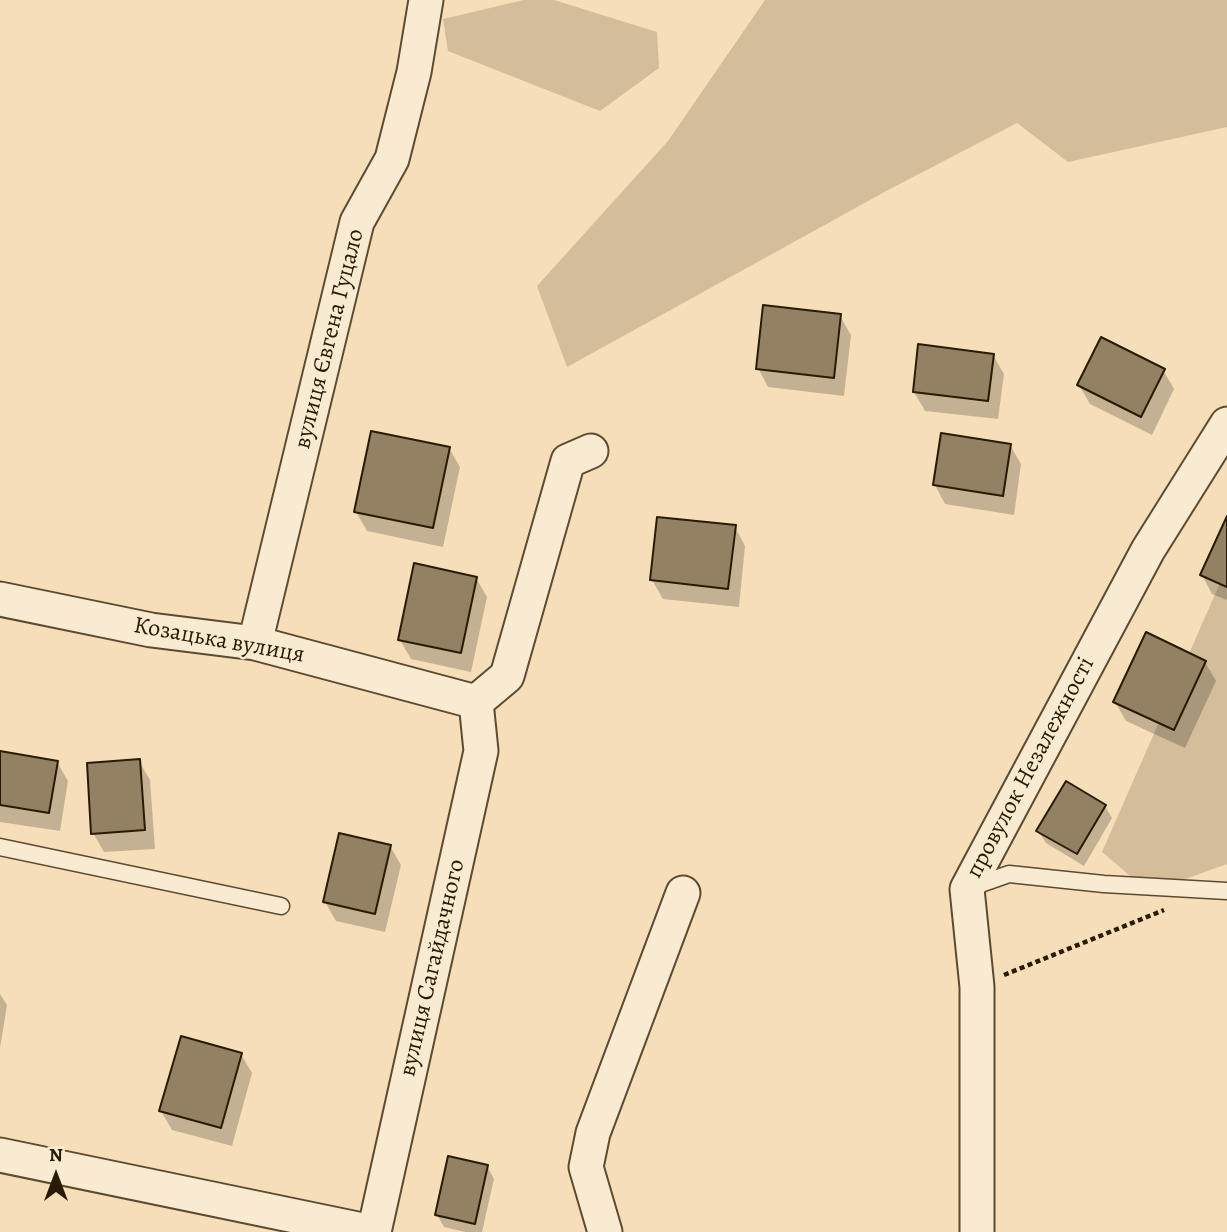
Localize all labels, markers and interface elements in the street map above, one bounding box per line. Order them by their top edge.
street label: вулиця Євгена Гуцало [289,226,371,452]
street label: Козацька вулиця [131,612,307,670]
street label: провулок Незалежності [960,653,1102,883]
street label: вулиця Сагайдачного [394,857,472,1079]
north arrow [21,1141,91,1211]
text: N [49,1142,63,1168]

